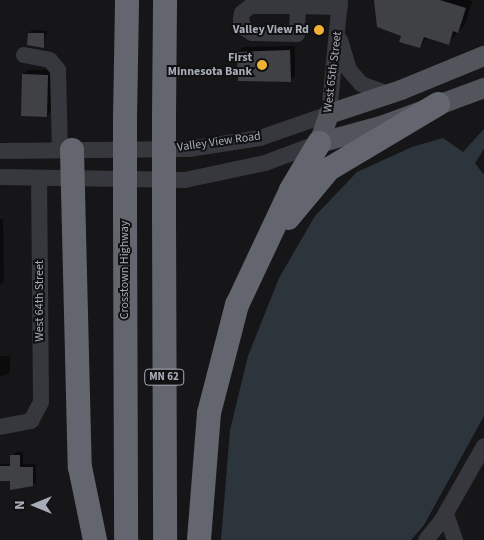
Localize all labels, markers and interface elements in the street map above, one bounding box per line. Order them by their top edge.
place label: Valley View Rd [233,23,309,37]
marker: Valley View Rd [313,24,325,36]
street label: West 65th Street [321,31,345,113]
place label: First Minnesota Bank [168,51,252,79]
marker: First Minnesota Bank [256,59,268,71]
street label: Valley View Road [176,129,262,155]
street label: Crosstown Highway [118,221,132,319]
street label: West 64th Street [33,260,47,342]
road number: MN 62 [144,368,184,386]
north arrow [10,480,60,530]
text: N [10,500,30,510]

